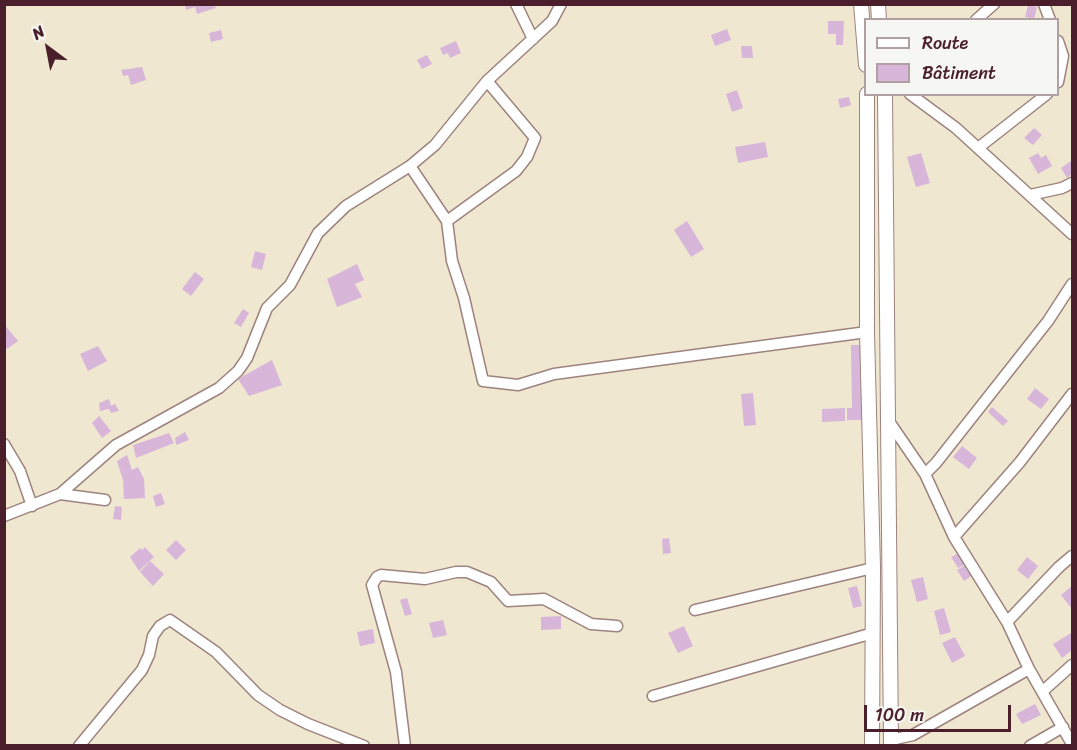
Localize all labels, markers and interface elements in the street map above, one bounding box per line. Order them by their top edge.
text: N [26,17,51,48]
north arrow [18,18,78,78]
legend [864,18,1059,96]
text: Route [922,27,968,59]
text: Bâtiment [922,57,996,89]
scale bar [867,693,1014,731]
text: 100 m [875,699,924,731]

